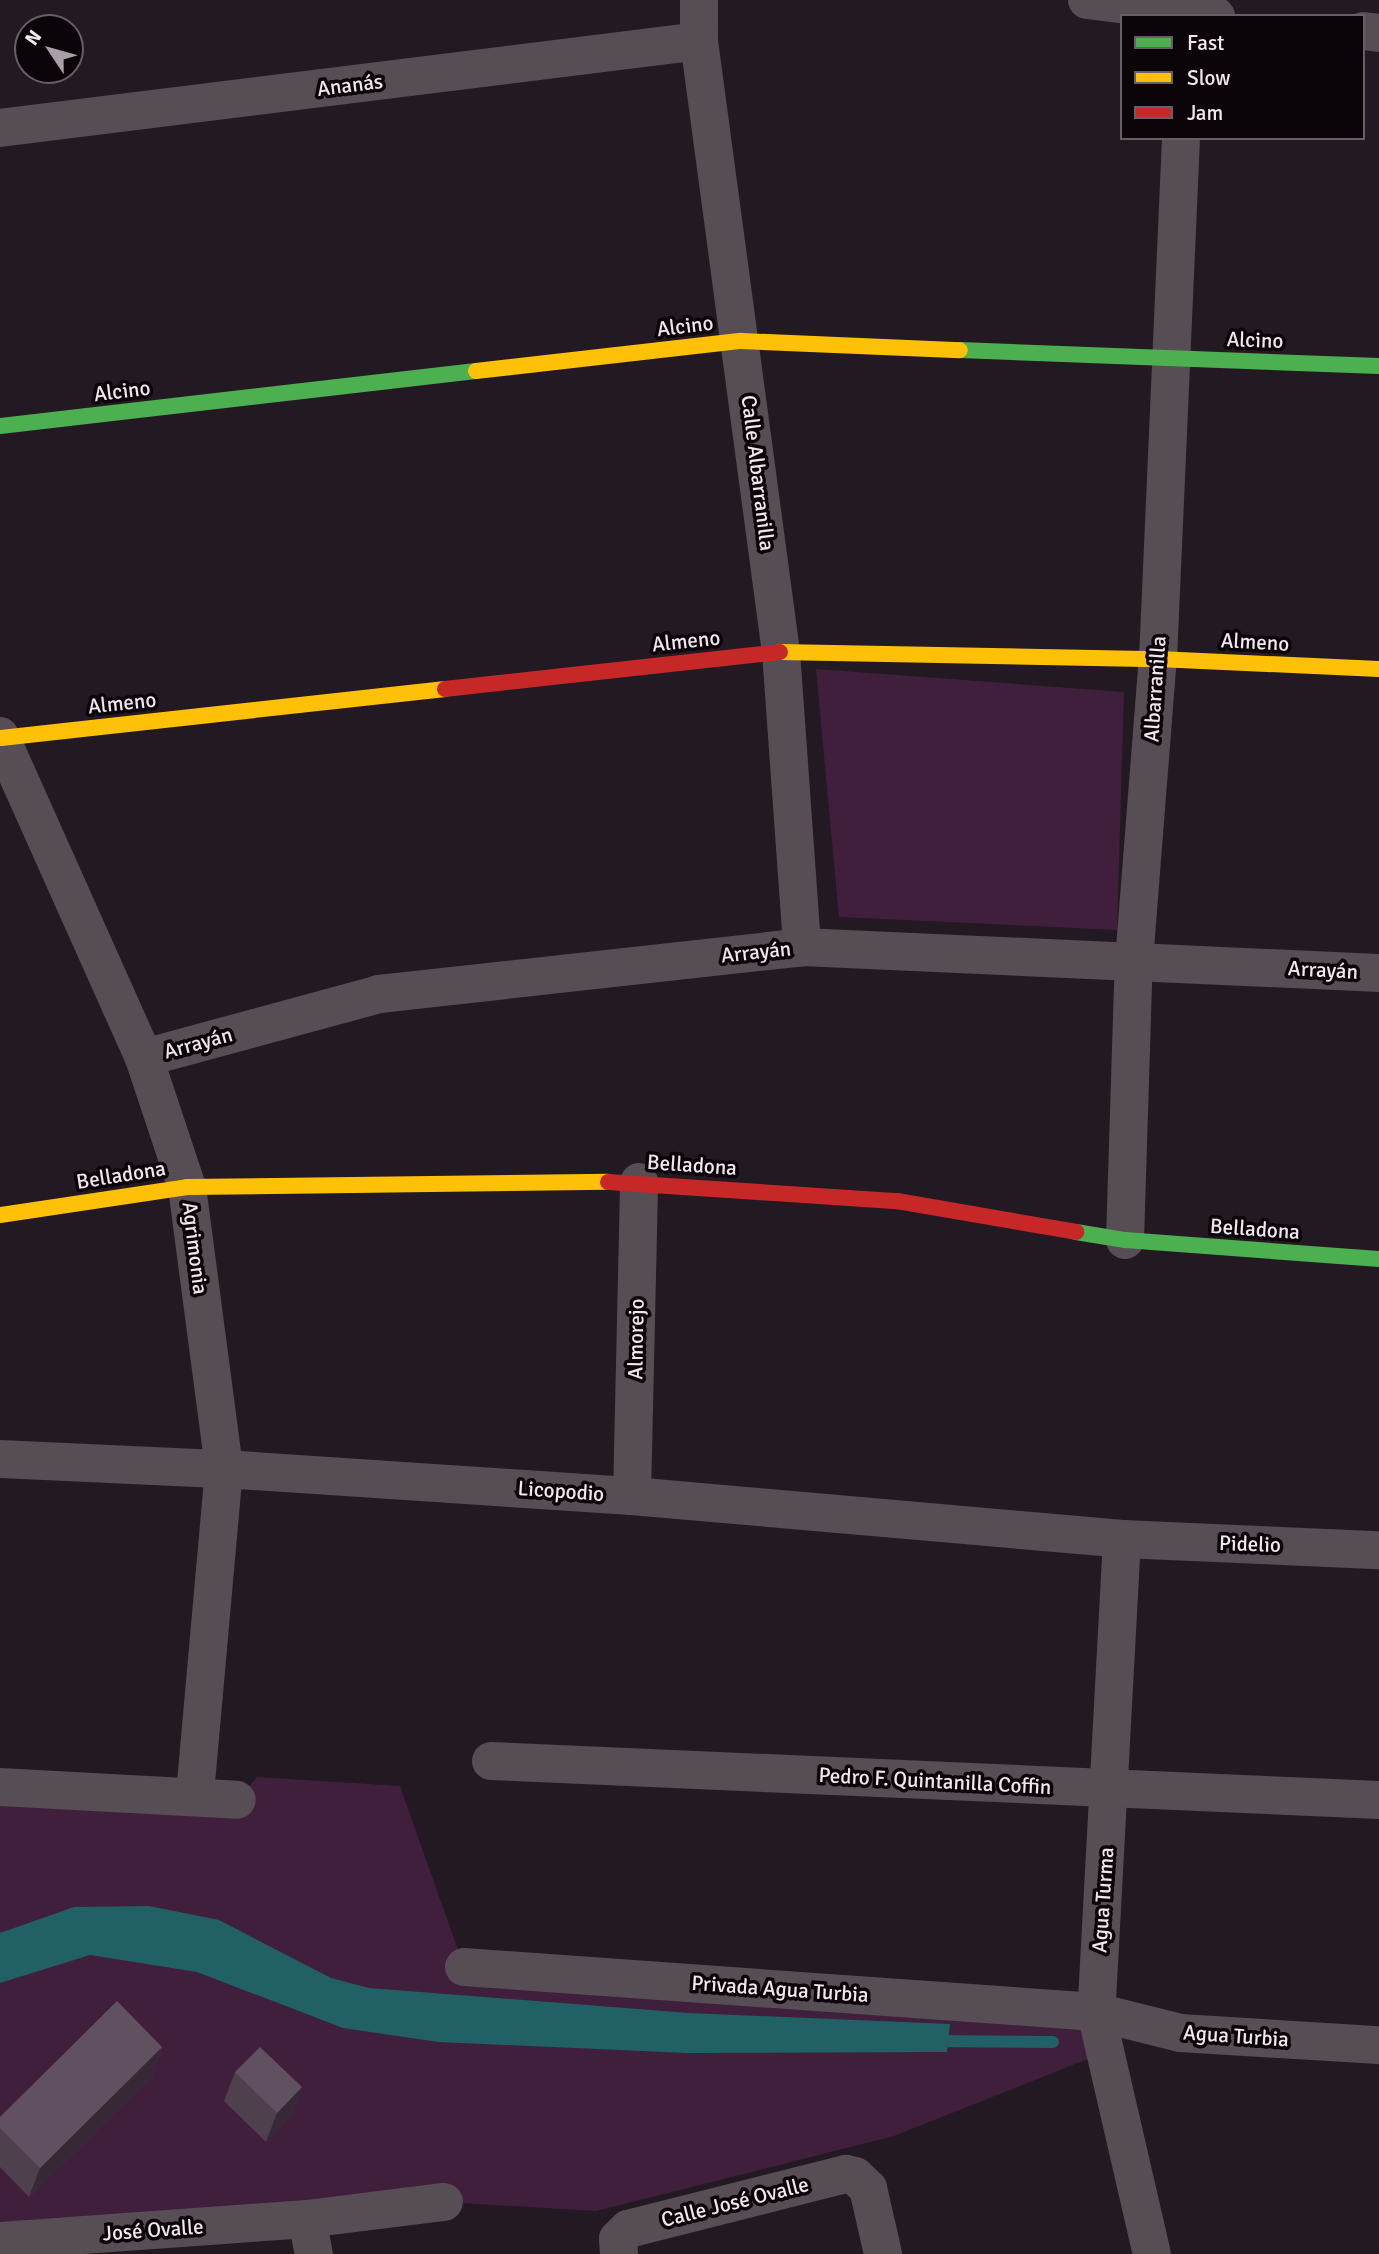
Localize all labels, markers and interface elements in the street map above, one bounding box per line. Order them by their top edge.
north arrow [14,14,84,84]
legend [1120,14,1365,140]
text: N [20,25,47,50]
text: Fast [1187,30,1224,56]
text: Slow [1187,65,1231,91]
street label: Ananás [316,68,384,102]
text: Jam [1187,100,1223,126]
street label: Alcino [655,310,715,342]
street label: Alcino [1226,326,1284,354]
street label: Alcino [92,375,152,407]
street label: Calle Albarranilla [736,394,780,552]
street label: Almeno [651,625,721,657]
street label: Almeno [1220,628,1290,656]
street label: Albarranilla [1139,635,1171,743]
street label: Almeno [87,687,157,719]
street label: Arrayán [720,936,792,968]
street label: Arrayán [1287,956,1359,984]
street label: Arrayán [161,1022,235,1064]
street label: Belladona [646,1149,738,1181]
street label: Belladona [75,1156,167,1194]
street label: Agrimonia [177,1200,213,1296]
street label: Belladona [1209,1213,1301,1245]
street label: Almorejo [623,1298,649,1380]
street label: Licopodio [517,1475,605,1507]
street label: Pidelio [1219,1530,1281,1558]
street label: Pedro F. Quintanilla Coffin [818,1762,1052,1800]
street label: Agua Turma [1087,1846,1119,1954]
street label: Privada Agua Turbia [691,1970,869,2008]
street label: Agua Turbia [1182,2020,1290,2052]
street label: Calle José Ovalle [659,2171,811,2233]
street label: José Ovalle [102,2214,204,2246]

